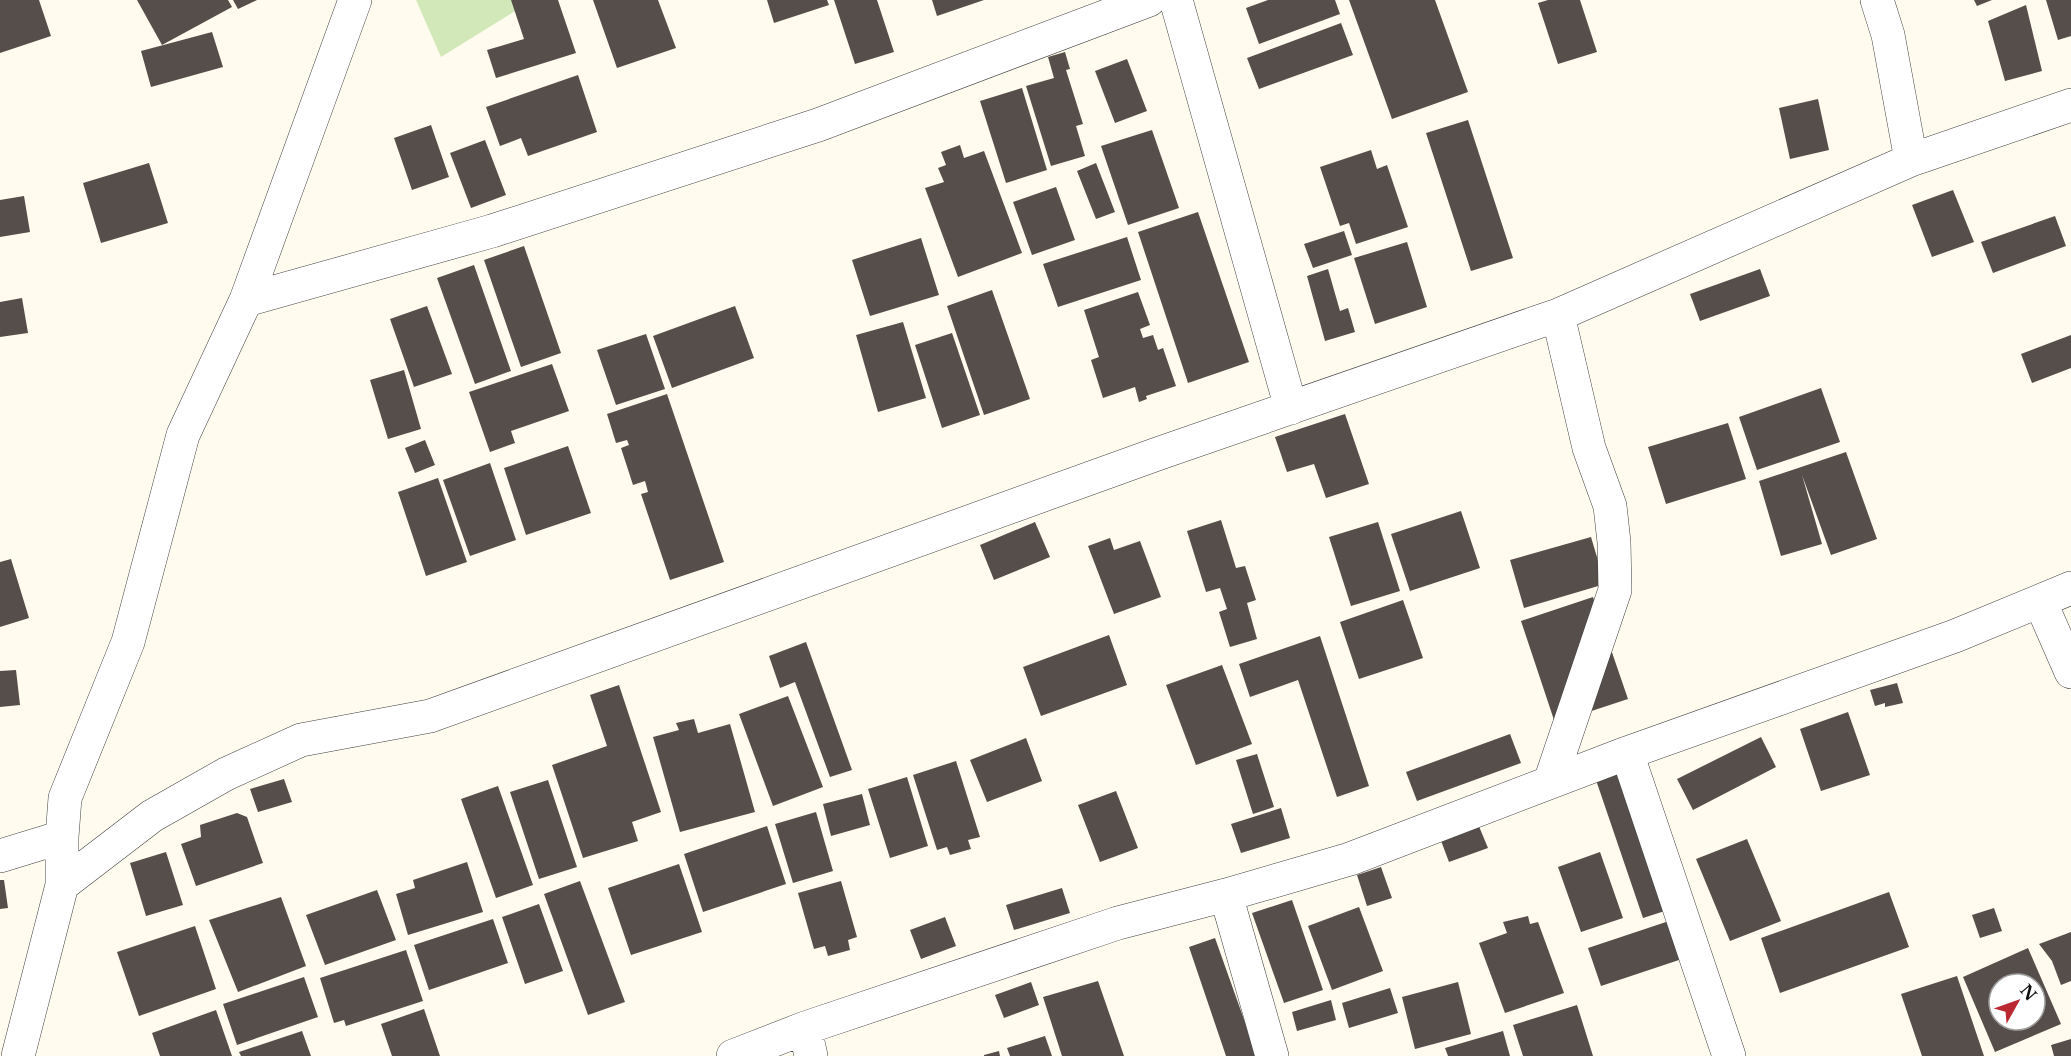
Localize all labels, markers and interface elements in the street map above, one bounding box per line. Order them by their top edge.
north arrow [1987,972,2047,1032]
text: N [2016,980,2041,1005]

